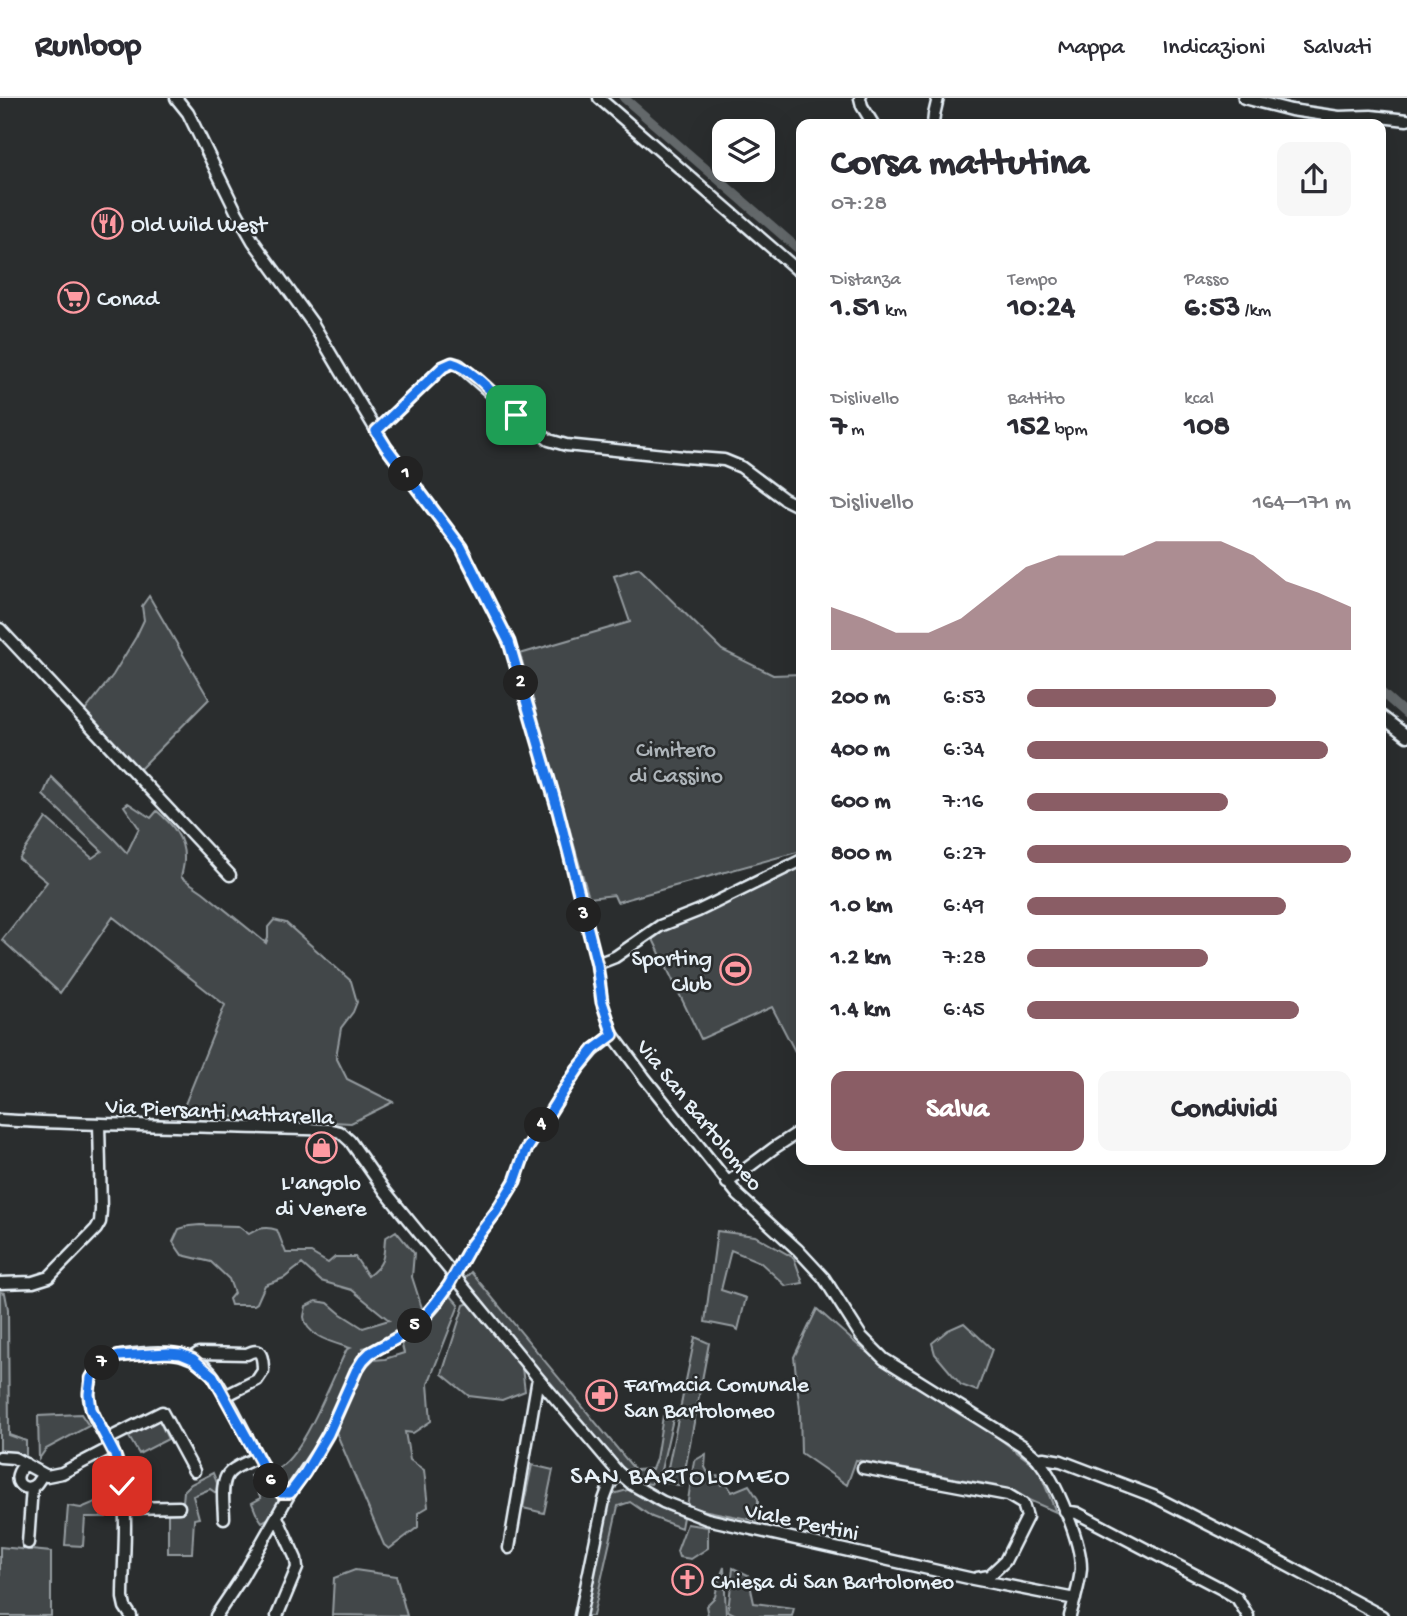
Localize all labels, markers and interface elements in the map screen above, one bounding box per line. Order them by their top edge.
text: Runloop [35,29,141,67]
text: Mappa [1058,34,1125,63]
text: Indicazioni [1163,34,1265,63]
text: Salvati [1303,34,1372,63]
map controls [712,119,775,182]
button: layers [712,119,775,182]
button: share [1277,142,1351,216]
text: Corsa mattutina [831,143,1089,187]
text: 07:28 [831,191,887,218]
restaurant icon: Old Wild West [91,206,125,240]
place label: Old Wild West [131,213,268,240]
text: Distanza [831,269,901,292]
text: Tempo [1008,269,1057,292]
text: Passo [1184,269,1229,292]
supermarket icon: Conad [57,280,91,314]
place label: Conad [97,287,160,314]
text: 1.51 [831,292,880,327]
text: 10:24 [1008,292,1075,327]
text: 6:53 [1184,292,1240,327]
text: km [880,300,907,323]
text: /km [1240,300,1271,323]
pin [486,385,546,445]
text: Dislivello [831,388,899,411]
text: Battito [1008,388,1065,411]
text: kcal [1184,388,1214,411]
icon: arrive [497,396,535,434]
text: 7 [831,411,847,446]
text: 152 [1008,411,1050,446]
text: 108 [1184,411,1230,446]
text: m [847,419,865,442]
text: bpm [1050,419,1088,442]
pin: 1 [388,456,424,492]
text: 1 [402,462,409,485]
text: Dislivello [831,490,914,517]
text: 164–171 m [1253,490,1351,517]
pin: 2 [504,666,538,700]
text: 2 [516,671,525,694]
text: 200 m [831,685,890,712]
text: 6:53 [943,685,986,712]
text: 400 m [831,737,890,764]
text: 6:34 [943,737,985,764]
park label: Cimitero di Cassino [629,738,723,791]
text: 600 m [831,789,891,816]
text: 7:16 [943,789,983,816]
text: 800 m [831,841,892,868]
text: 6:27 [943,841,985,868]
text: 1.0 km [831,893,893,920]
text: 6:49 [943,893,984,920]
pin: 3 [566,898,602,932]
text: 3 [579,903,588,926]
text: 1.2 km [831,945,891,972]
text: 7:28 [943,945,986,972]
place label: Sporting Club [632,947,712,1000]
sports icon: Sporting Club [718,953,752,987]
text: 1.4 km [831,997,890,1024]
text: 6:45 [943,997,985,1024]
street label: Via San Bartolomeo [628,1034,768,1197]
button: Salva [831,1071,1084,1151]
button: Condividi [1098,1071,1351,1151]
street label: Via Piersanti Mattarella [104,1094,336,1133]
pin: 4 [524,1108,560,1142]
text: 4 [537,1113,546,1136]
shop icon: L'angolo di Venere [304,1130,338,1164]
place label: L'angolo di Venere [275,1171,368,1224]
pin: 5 [398,1308,432,1344]
text: 5 [410,1314,420,1337]
pin: 7 [84,1346,119,1380]
text: 7 [97,1351,106,1374]
place label: Farmacia Comunale San Bartolomeo [623,1373,810,1426]
pharmacy icon: Farmacia Comunale San Bartolomeo [584,1379,618,1413]
pin [92,1456,152,1516]
district label: SAN BARTOLOMEO [570,1463,792,1494]
pin: 6 [254,1464,288,1498]
icon: check [103,1467,141,1505]
text: 6 [266,1469,275,1492]
street label: Viale Pertini [741,1498,861,1549]
church icon: Chiesa di San Bartolomeo [671,1563,705,1597]
place label: Chiesa di San Bartolomeo [711,1570,954,1597]

